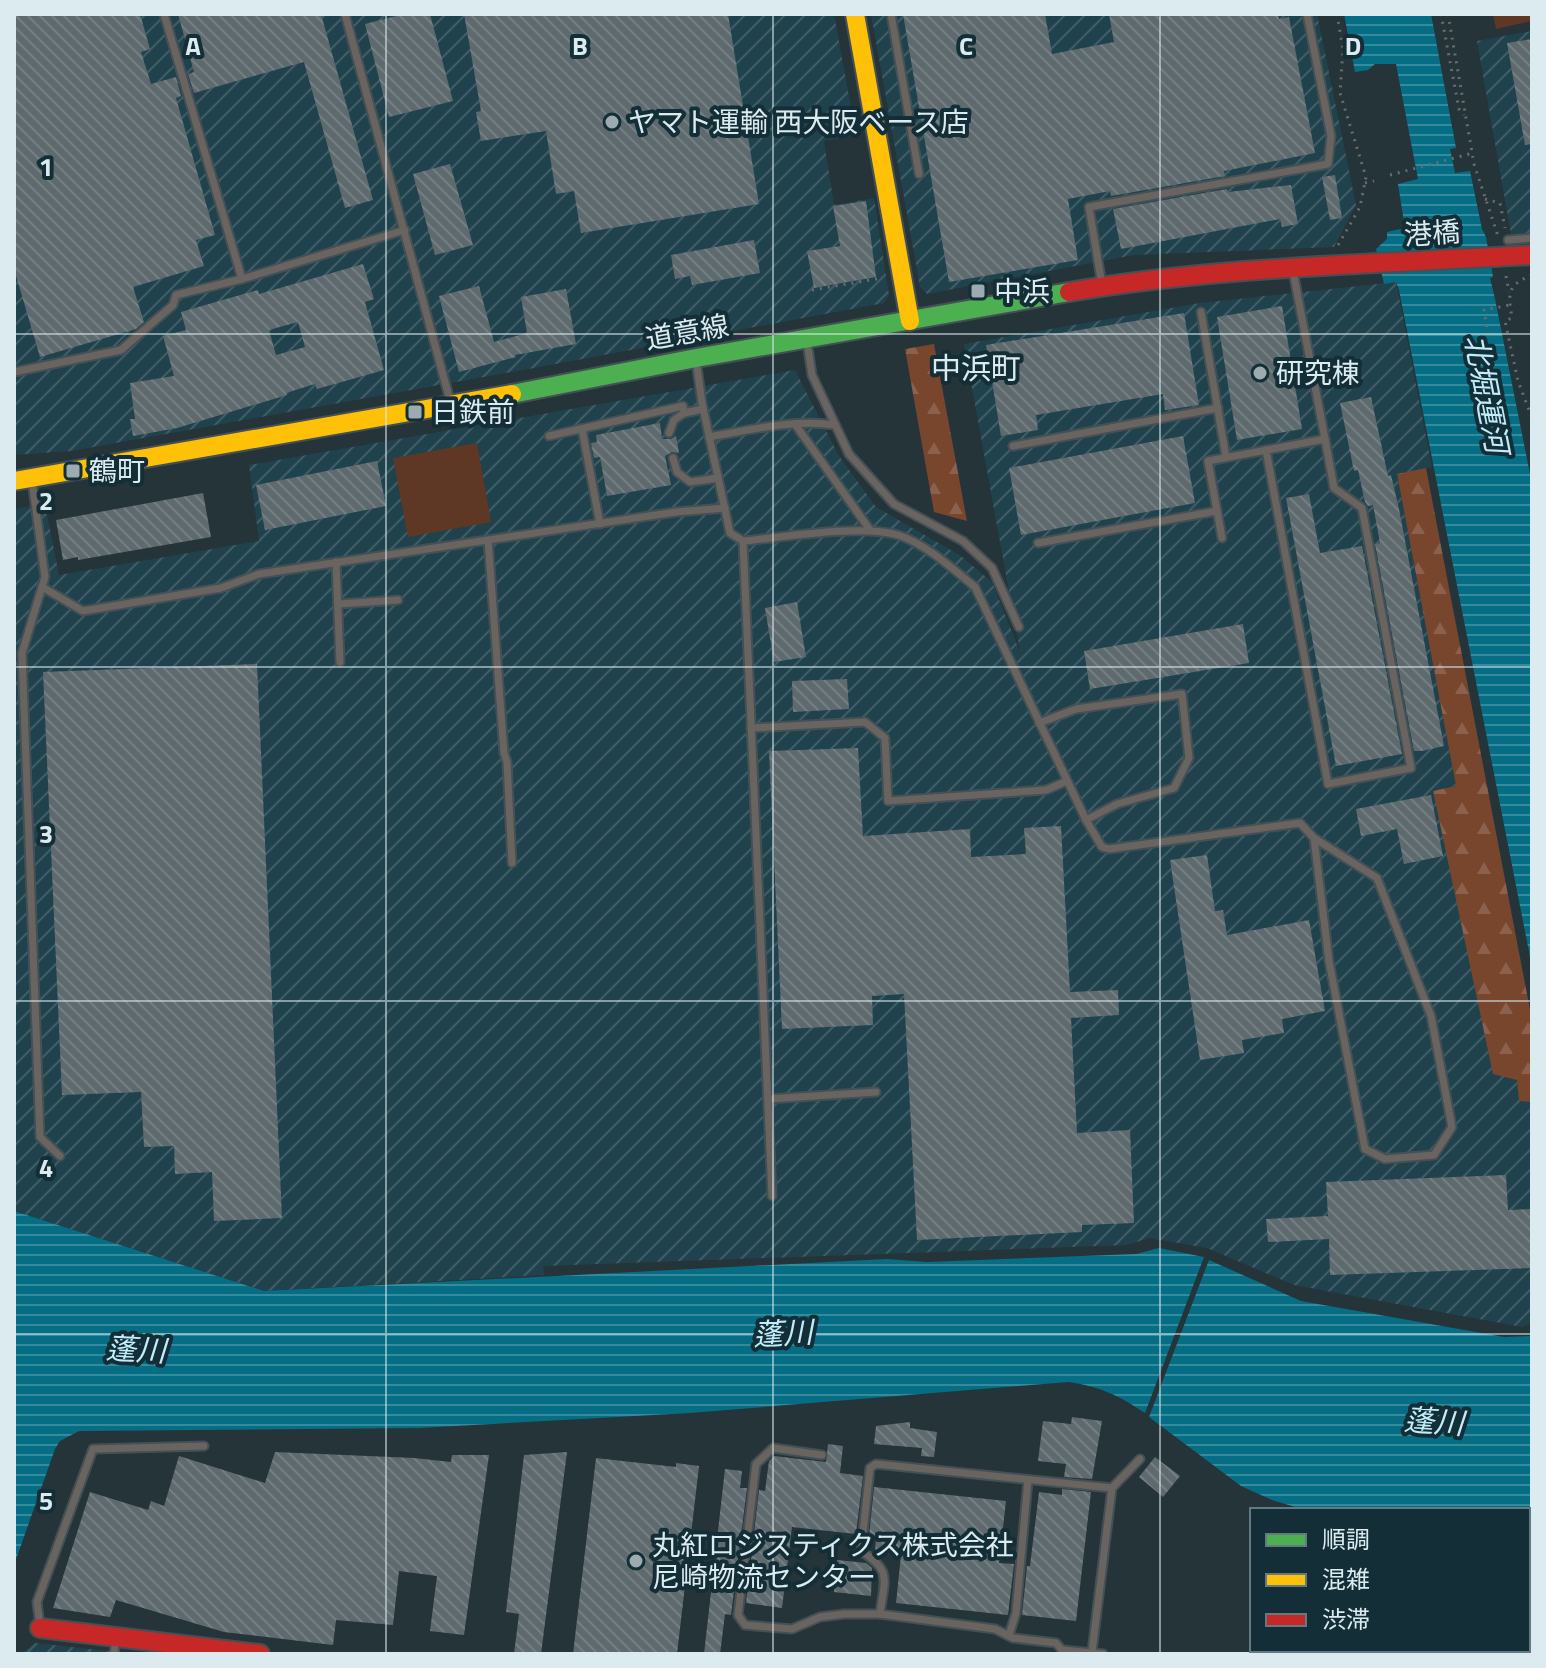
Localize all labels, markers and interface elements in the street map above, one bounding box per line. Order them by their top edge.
text: A [185,26,201,65]
text: B [572,26,588,65]
text: C [959,26,973,65]
text: D [1345,26,1361,65]
place label: ヤマト運輸 西大阪ベース店 [628,100,969,143]
marker: ヤマト運輸 西大阪ベース店 [603,113,621,131]
text: 1 [39,147,53,186]
street label: 港橋 [1403,209,1461,256]
place label: 中浜 [994,269,1050,312]
marker: 中浜 [969,282,987,300]
street label: 道意線 [642,303,732,360]
water label: 北堀運河 [1453,331,1522,462]
district label: 中浜町 [931,345,1021,391]
place label: 研究棟 [1276,351,1360,394]
marker: 研究棟 [1251,364,1269,382]
place label: 日鉄前 [431,390,515,433]
marker: 日鉄前 [406,403,424,421]
place label: 鶴町 [89,449,145,492]
marker: 鶴町 [64,462,82,480]
text: 2 [39,481,53,520]
text: 3 [39,814,53,853]
text: 4 [39,1148,53,1187]
water label: 蓬川 [752,1308,817,1358]
water label: 蓬川 [105,1324,170,1374]
water label: 蓬川 [1403,1396,1469,1446]
text: 5 [39,1481,53,1520]
legend [1250,1508,1530,1652]
text: 順調 [1322,1521,1370,1557]
place label: 丸紅ロジスティクス株式会社 尼崎物流センター [652,1523,1013,1598]
marker: 丸紅ロジスティクス株式会社 尼崎物流センター [627,1552,645,1570]
text: 混雑 [1322,1561,1370,1597]
text: 渋滞 [1322,1601,1370,1637]

